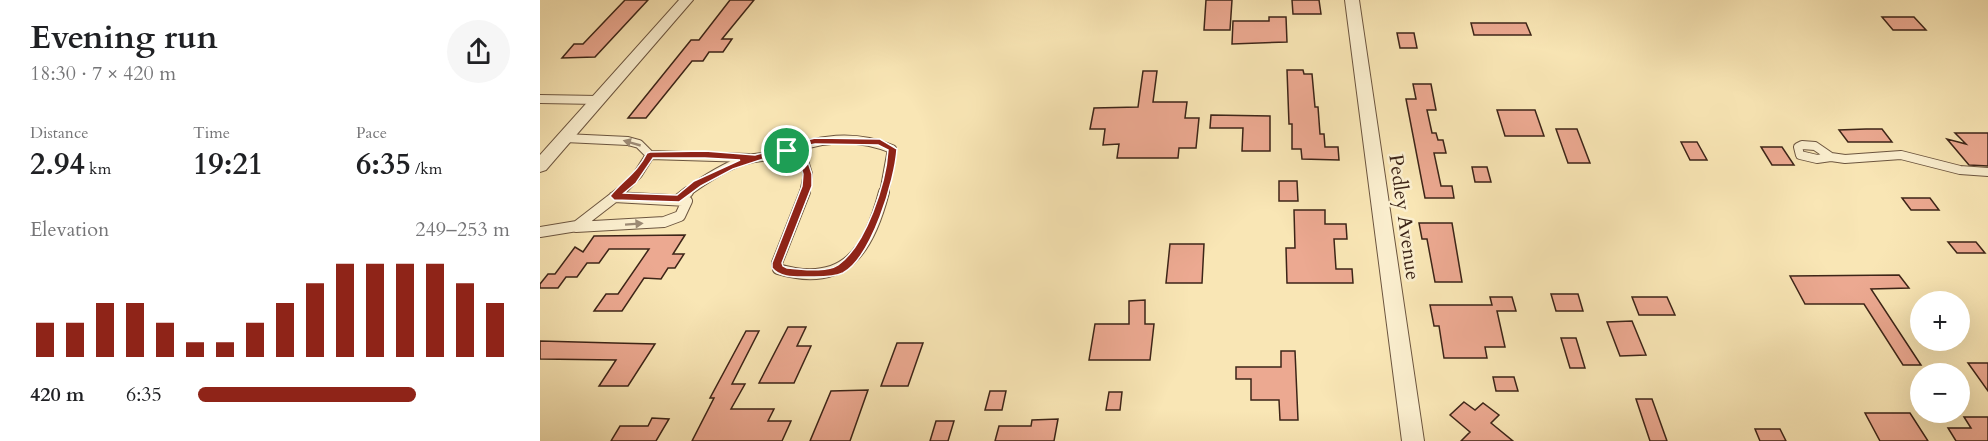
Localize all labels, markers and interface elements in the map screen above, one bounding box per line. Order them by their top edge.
text: Evening run [30,15,218,60]
button: share [447,20,510,83]
text: 18:30 · 7 × 420 m [30,60,176,87]
text: Distance [30,122,88,144]
text: Time [193,122,230,144]
text: Pace [356,122,387,144]
pin [761,125,812,176]
icon: arrive [770,134,803,167]
one-way arrow [622,138,640,147]
text: 2.94 [30,144,85,185]
text: 19:21 [193,144,263,185]
text: 6:35 [356,144,411,185]
street label: Pedley Avenue [1382,153,1427,282]
text: km [85,158,111,180]
text: /km [411,158,442,180]
text: Elevation [30,216,109,243]
text: 249–253 m [415,216,510,243]
one-way arrow [624,219,643,229]
map controls [1910,291,1970,423]
button: + [1910,291,1970,351]
button: − [1910,363,1970,423]
text: 420 m [30,381,85,408]
text: 6:35 [126,381,162,408]

